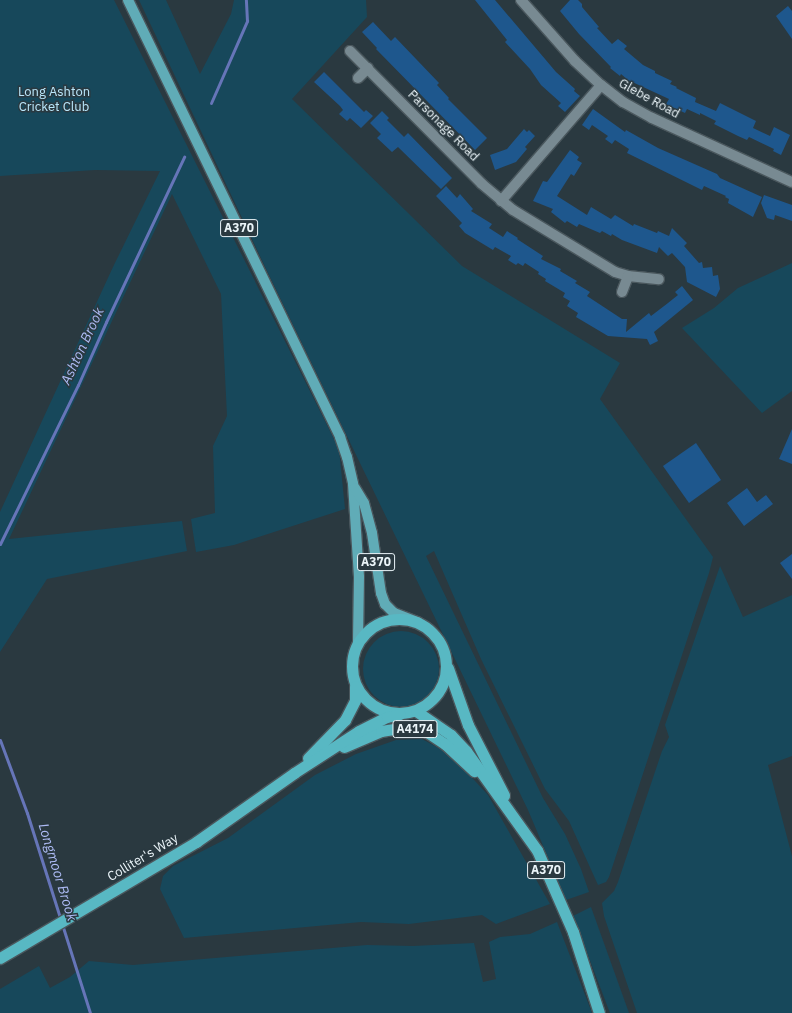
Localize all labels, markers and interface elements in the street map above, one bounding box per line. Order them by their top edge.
street label: Glebe Road [616,76,682,122]
park label: Long Ashton Cricket Club [18,85,90,116]
street label: Parsonage Road [404,87,482,165]
road number: A370 [220,218,258,238]
water label: Ashton Brook [57,305,107,387]
road number: A370 [357,552,395,572]
road number: A4174 [392,719,438,739]
water label: Longmoor Brook [35,821,81,923]
street label: Colliter's Way [105,831,181,885]
road number: A370 [527,860,565,880]

